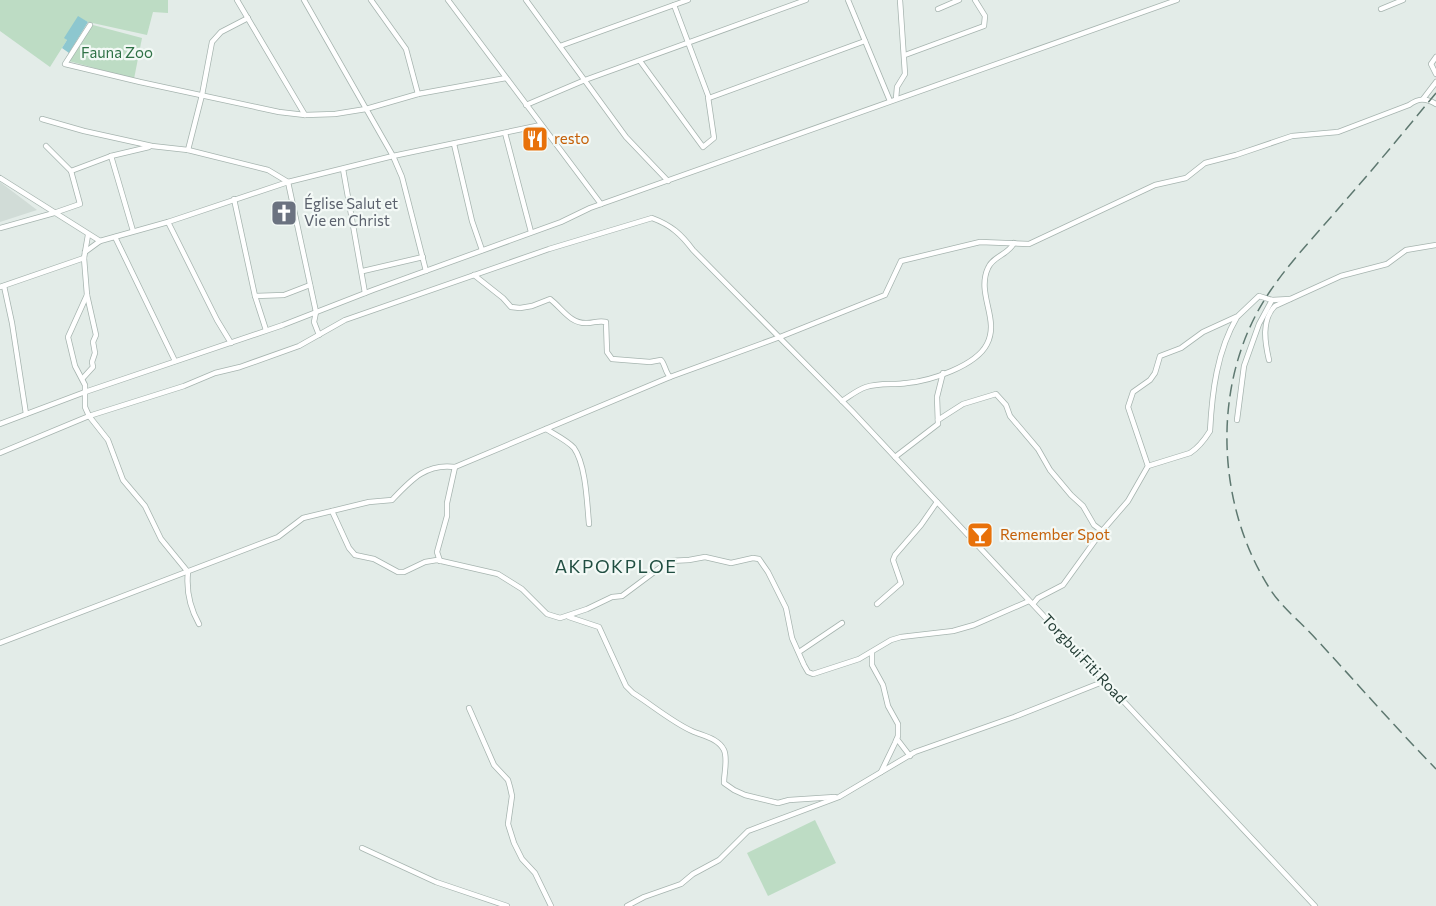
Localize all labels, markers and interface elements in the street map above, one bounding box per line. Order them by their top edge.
park label: Fauna Zoo [81,43,153,61]
restaurant icon: resto [520,124,550,154]
place label: resto [554,129,589,147]
place label: Église Salut et Vie en Christ [304,193,398,229]
church icon: Église Salut et Vie en Christ [269,198,299,228]
bar icon: Remember Spot [965,520,995,550]
place label: Remember Spot [1000,525,1110,543]
district label: AKPOKPLOE [555,555,677,577]
street label: Torgbui Fiti Road [1039,610,1131,707]

